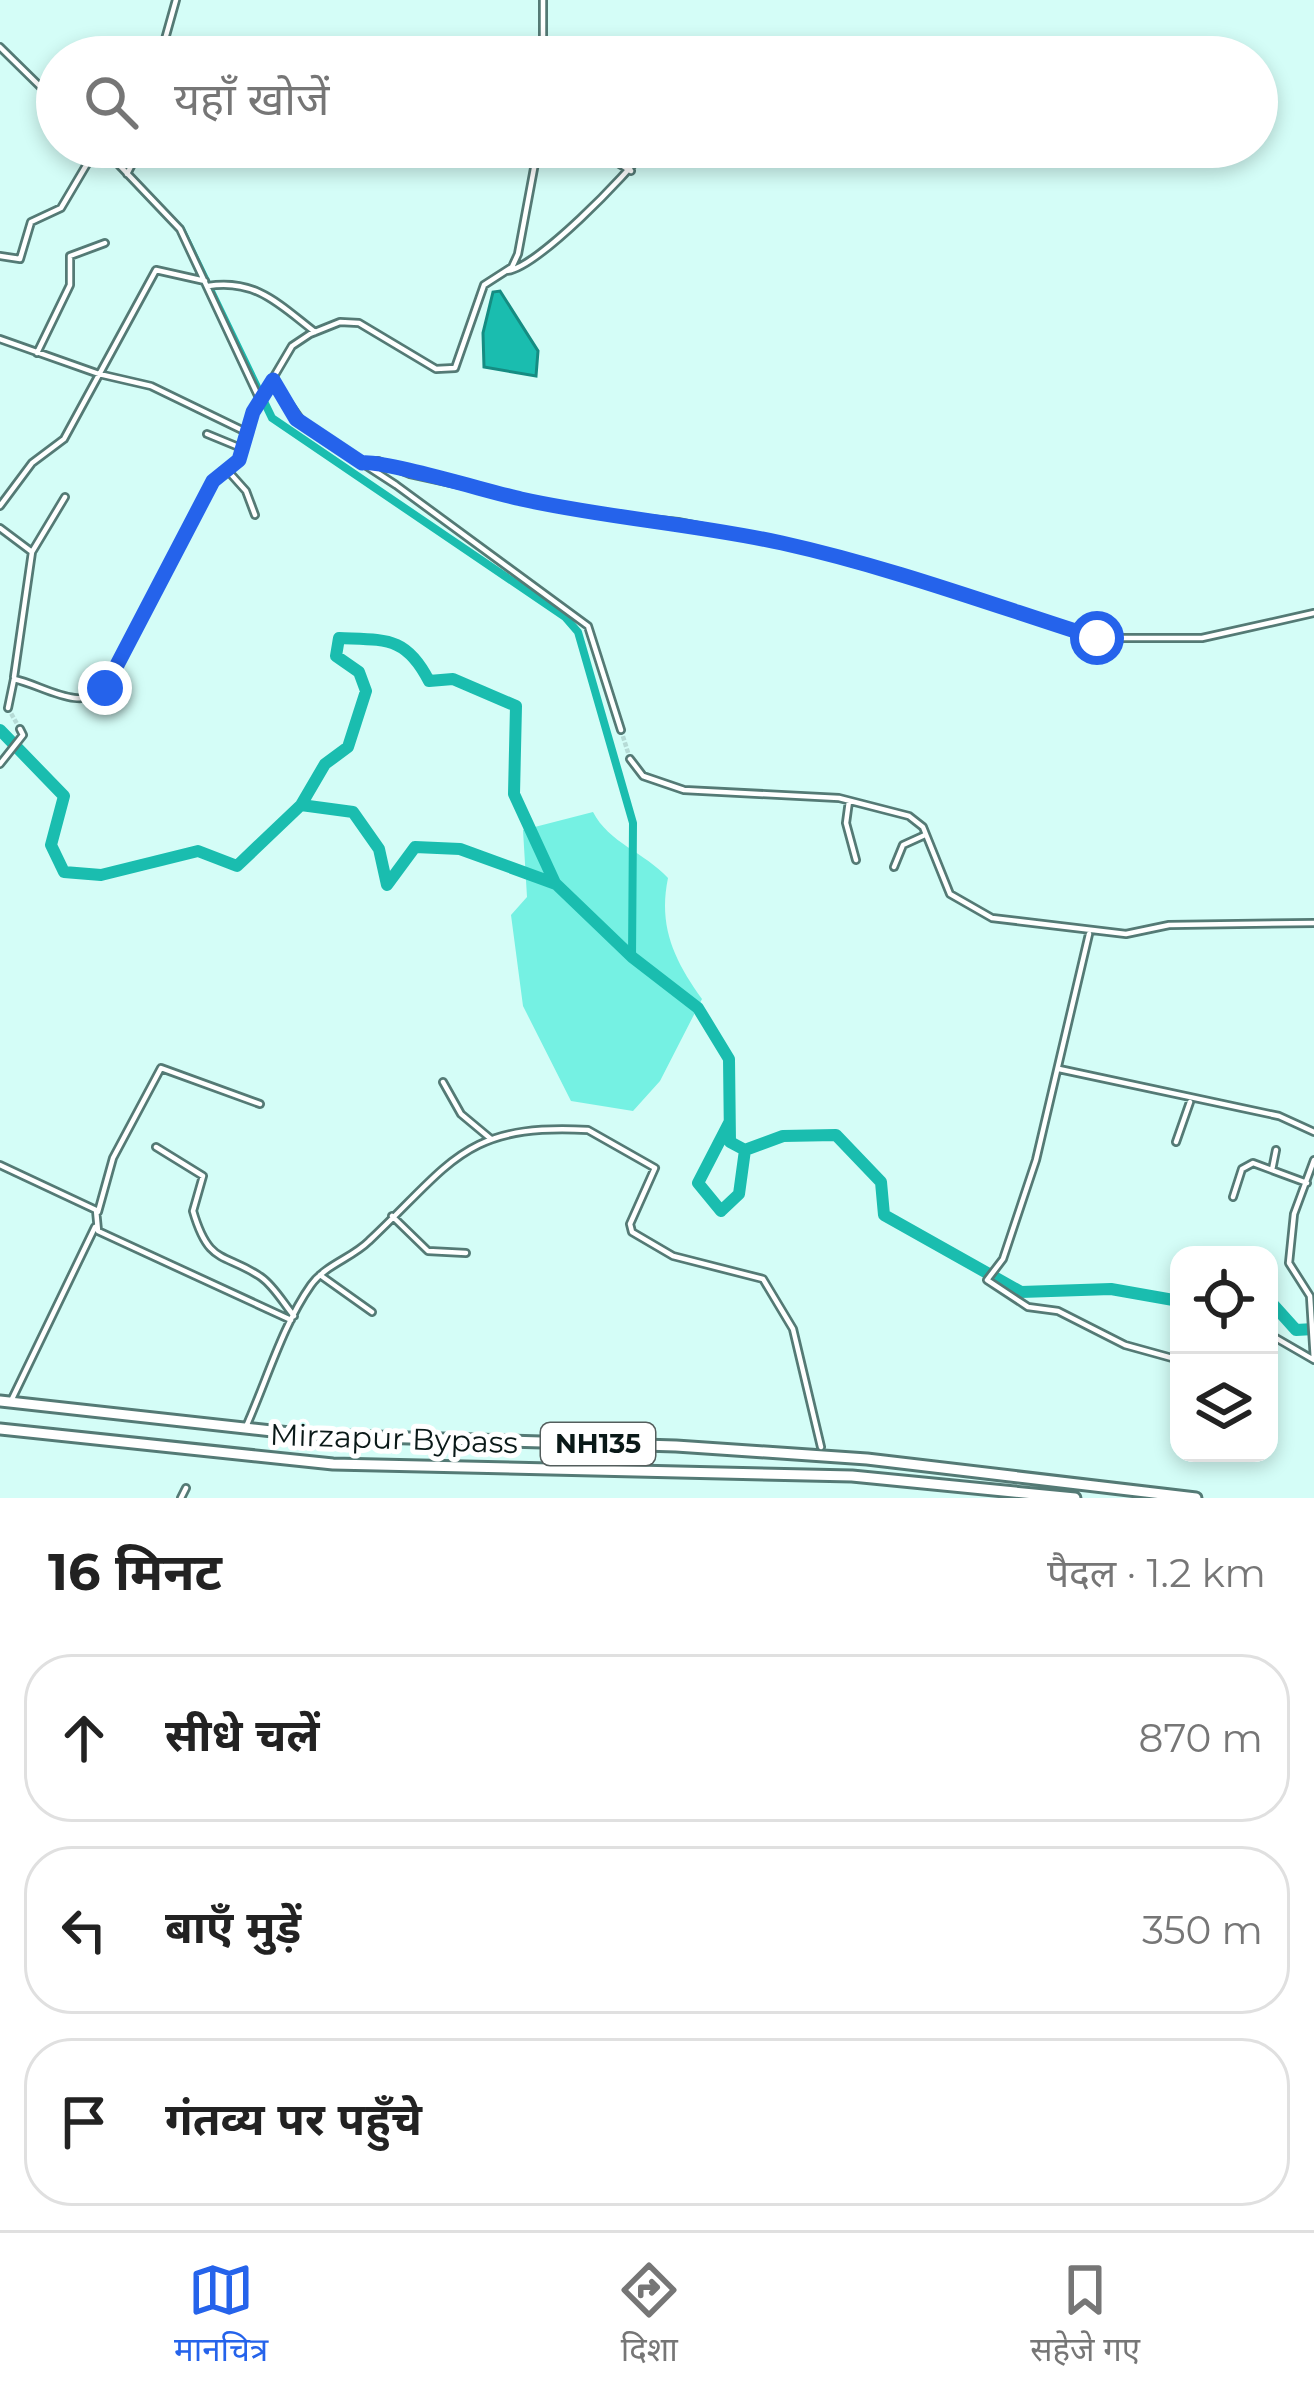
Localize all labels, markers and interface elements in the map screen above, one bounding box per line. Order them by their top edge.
search box [36,36,1278,168]
icon: search [78,69,144,135]
text: यहाँ खोजें [174,71,329,126]
route start [1070,611,1124,665]
route end [78,661,132,715]
map controls [1170,1246,1278,1462]
button: locate [1170,1246,1278,1354]
button: layers [1170,1354,1278,1462]
street label: Mirzapur Bypass [269,1416,519,1461]
road number: NH135 [541,1423,655,1465]
text: 16 मिनट [48,1541,222,1603]
text: पैदल · 1.2 km [1047,1549,1266,1597]
icon: ahead [51,1705,117,1771]
text: सीधे चलें [165,1707,320,1762]
text: 870 m [1139,1714,1263,1762]
icon: left [51,1897,117,1963]
text: बाएँ मुड़ें [165,1899,301,1954]
text: 350 m [1142,1906,1263,1954]
icon: arrive [51,2089,117,2155]
text: गंतव्य पर पहुँचे [165,2091,422,2146]
tab: मानचित्र [174,2257,268,2374]
tab: दिशा [616,2257,682,2374]
tab: सहेजे गए [1030,2257,1140,2374]

